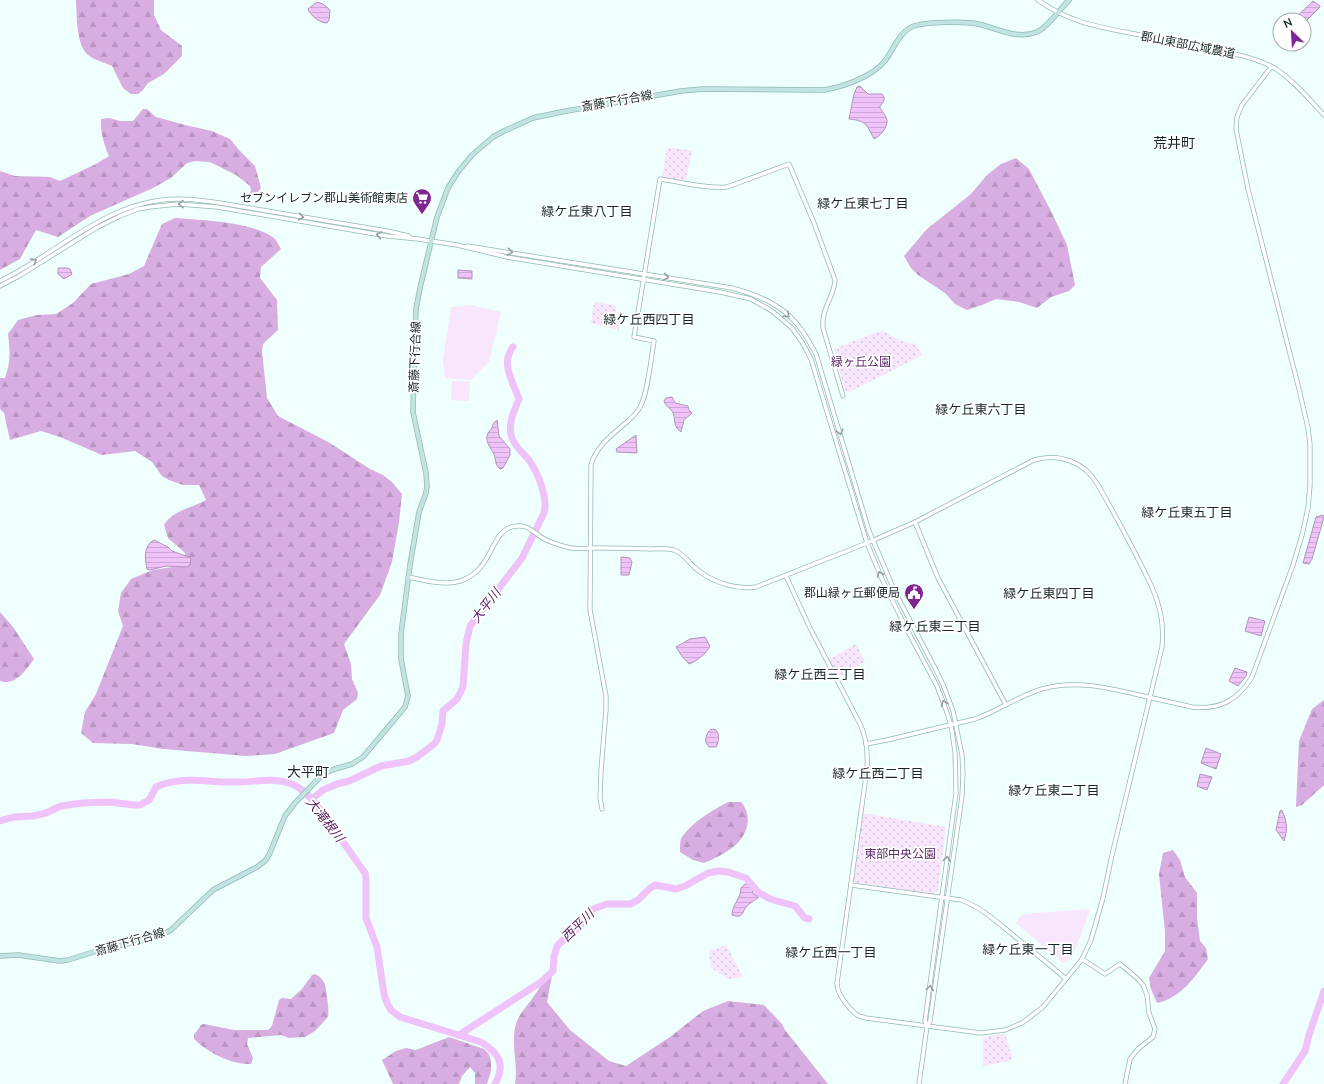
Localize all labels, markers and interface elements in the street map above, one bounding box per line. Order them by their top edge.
north arrow [1272,12,1312,52]
text: N [1281,15,1295,32]
street label: 郡山東部広域農道 [1139,28,1237,62]
street label: 斎藤下行合線 [580,87,654,115]
district label: 荒井町 [1153,134,1195,153]
supermarket icon: セブンイレブン郡山美術館東店 [411,187,433,215]
place label: セブンイレブン郡山美術館東店 [240,190,408,206]
district label: 緑ケ丘東七丁目 [817,195,909,213]
one-way arrow [178,200,184,208]
district label: 緑ケ丘東八丁目 [541,203,633,221]
one-way arrow [298,212,304,220]
one-way arrow [376,231,382,240]
one-way arrow [507,247,513,255]
one-way arrow [30,259,37,266]
one-way arrow [663,272,669,281]
district label: 緑ケ丘西四丁目 [603,311,695,329]
one-way arrow [783,311,790,318]
street label: 斎藤下行合線 [406,321,424,393]
park label: 緑ヶ丘公園 [831,354,891,370]
district label: 緑ケ丘東六丁目 [935,401,1027,419]
one-way arrow [835,428,844,435]
district label: 緑ケ丘東五丁目 [1141,504,1233,522]
one-way arrow [877,570,885,577]
public building icon: 郡山緑ヶ丘郵便局 [903,582,925,610]
water label: 大平川 [467,584,506,627]
place label: 郡山緑ヶ丘郵便局 [804,585,900,601]
district label: 緑ケ丘東四丁目 [1003,585,1095,603]
district label: 緑ケ丘東三丁目 [889,618,981,636]
district label: 緑ケ丘西三丁目 [774,666,866,684]
one-way arrow [940,700,948,707]
district label: 大平町 [287,763,329,782]
district label: 緑ケ丘西二丁目 [832,765,924,783]
district label: 緑ケ丘東二丁目 [1008,782,1100,800]
water label: 大滝根川 [302,794,349,848]
park label: 東部中央公園 [864,846,936,862]
one-way arrow [942,856,951,862]
water label: 西平川 [558,905,600,946]
street label: 斎藤下行合線 [93,924,167,960]
district label: 緑ケ丘東一丁目 [982,941,1074,959]
district label: 緑ケ丘西一丁目 [785,944,877,962]
one-way arrow [925,985,934,991]

